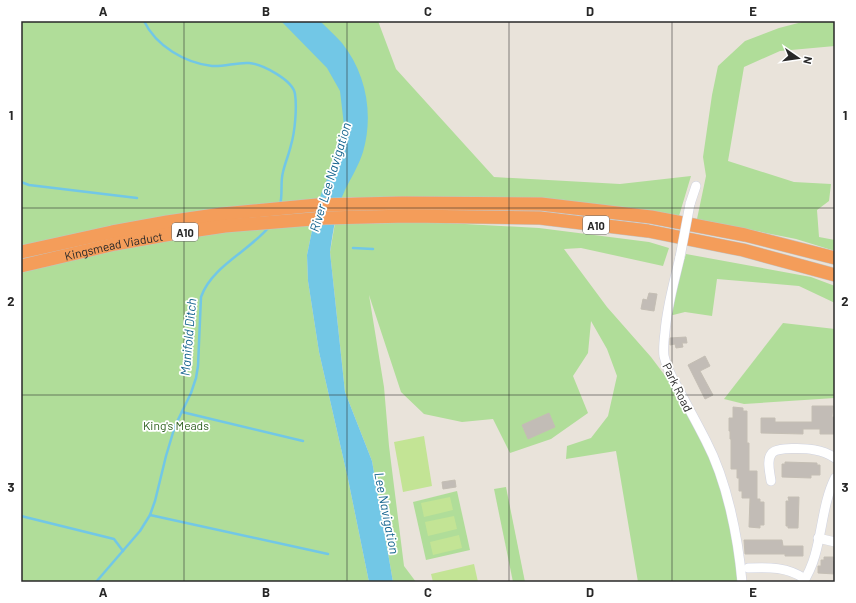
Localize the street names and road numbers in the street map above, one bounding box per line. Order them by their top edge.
road number: A10 [583,216,609,234]
road number: A10 [172,223,198,241]
street label: Kingsmead Viaduct [63,229,164,263]
street label: Park Road [660,360,696,414]

